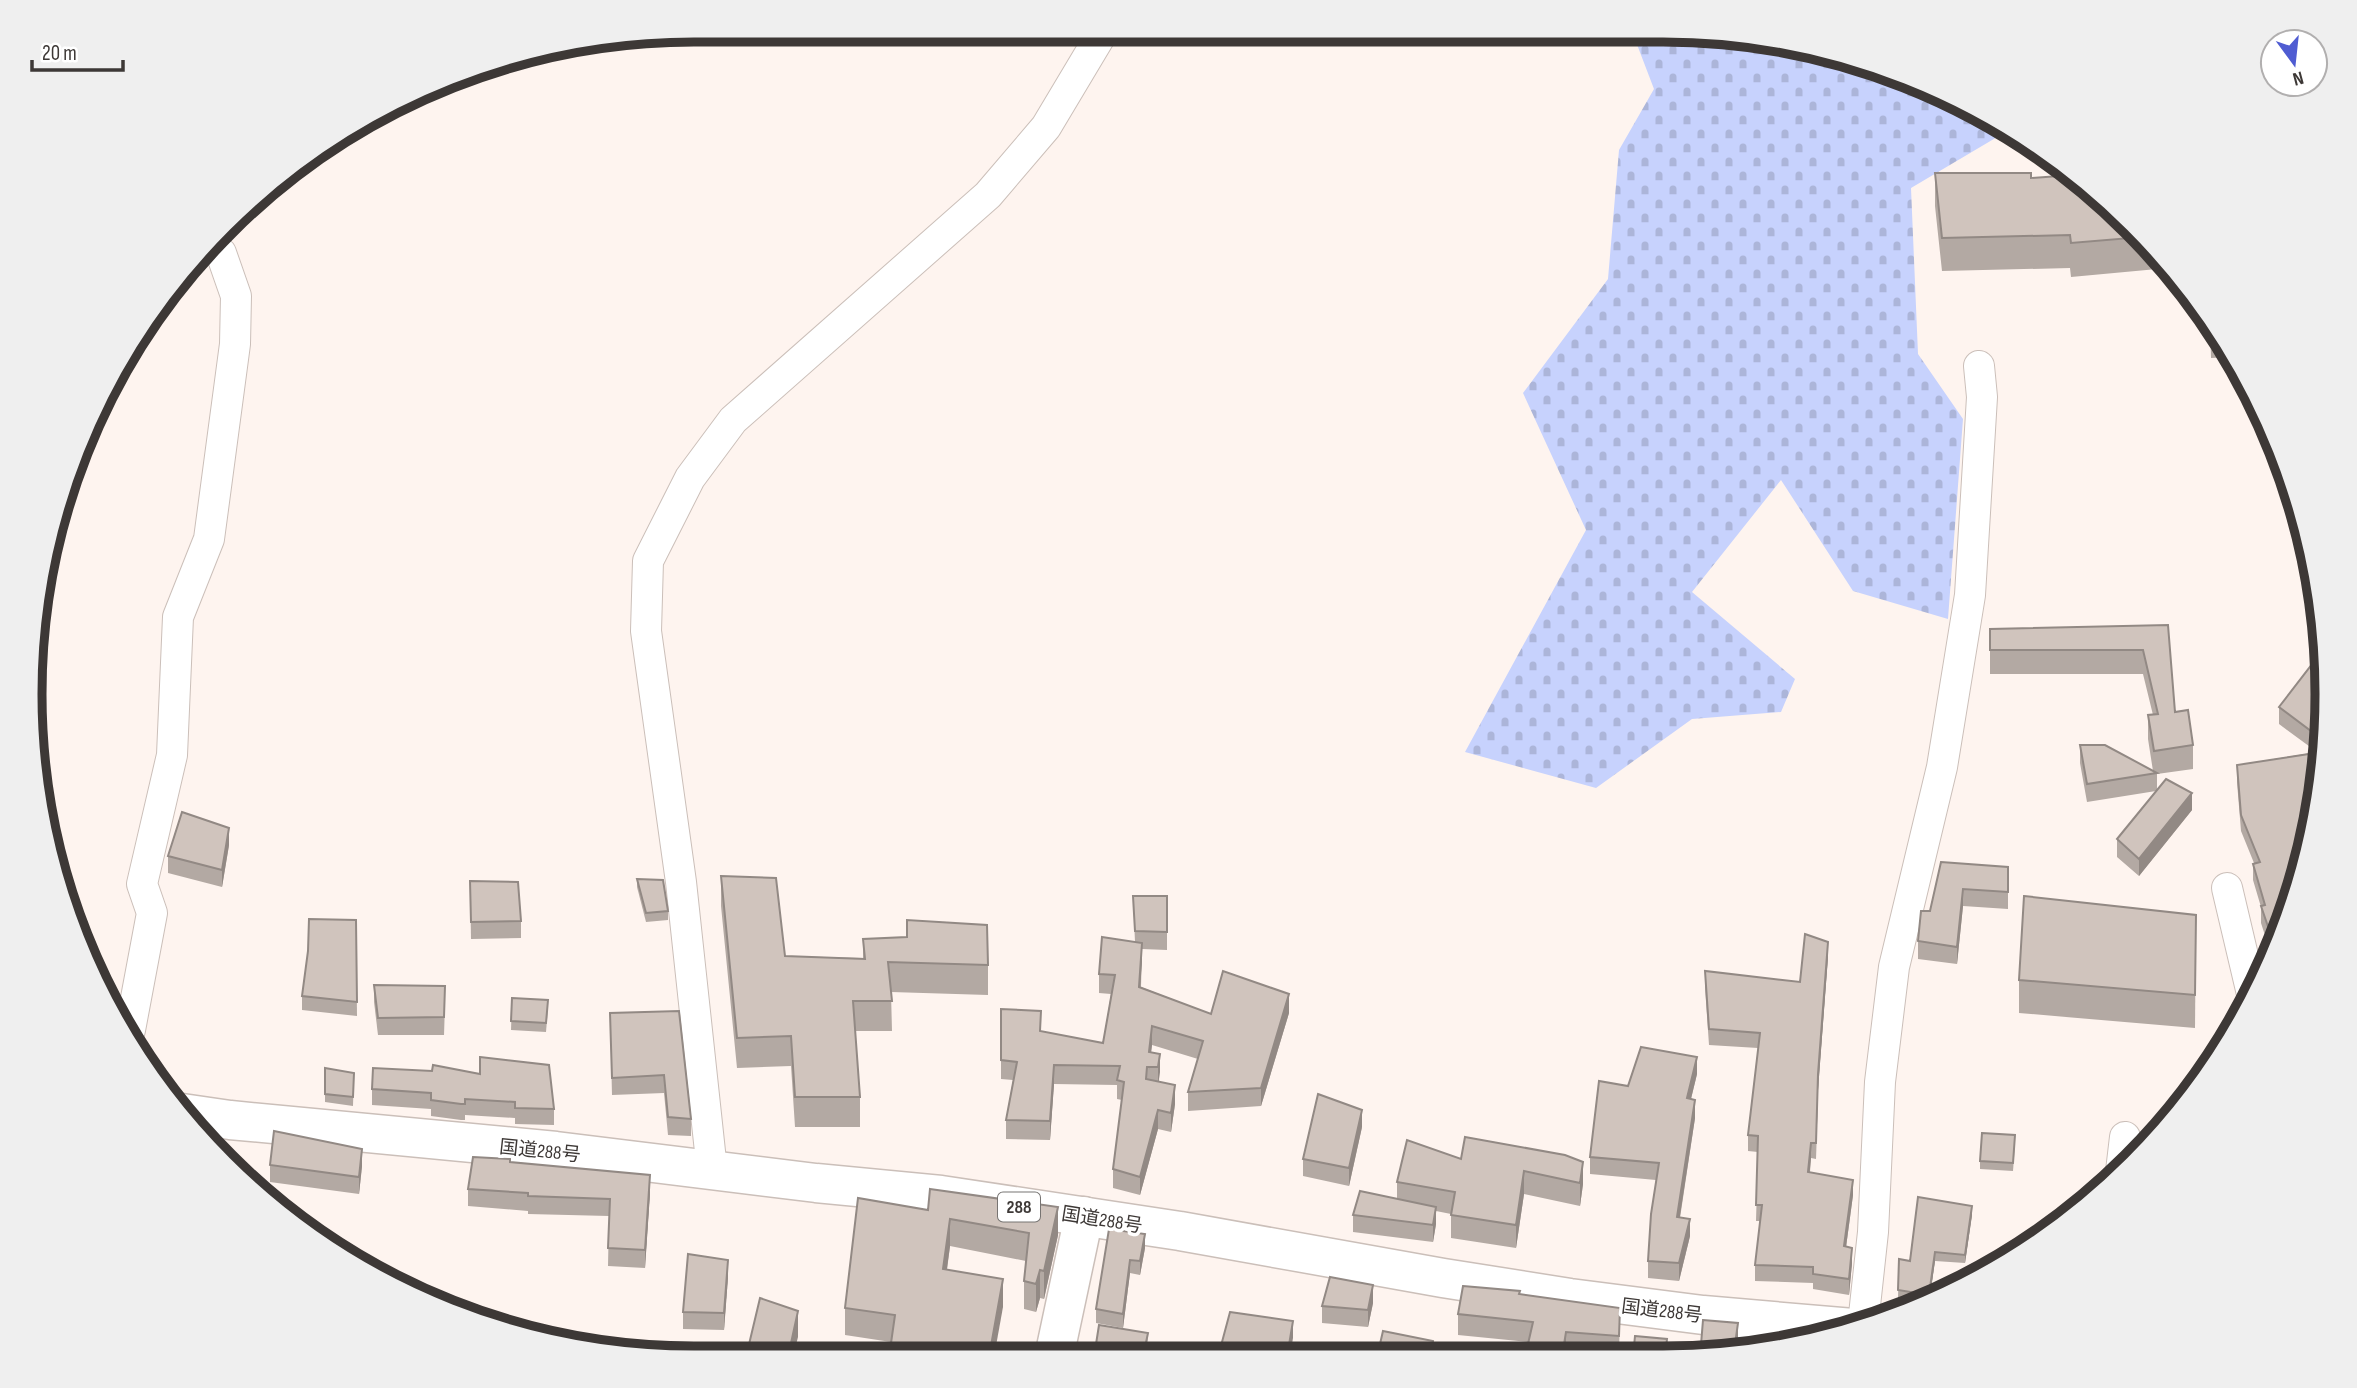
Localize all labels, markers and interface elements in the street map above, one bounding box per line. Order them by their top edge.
scale bar [32,28,122,72]
north arrow [2259,28,2329,98]
text: 20 m [42,41,77,66]
text: N [2290,66,2306,90]
street label: 国道288号 [498,1136,582,1167]
road number: 288 [998,1192,1040,1222]
street label: 国道288号 [1060,1203,1144,1238]
street label: 国道288号 [1620,1295,1704,1328]

